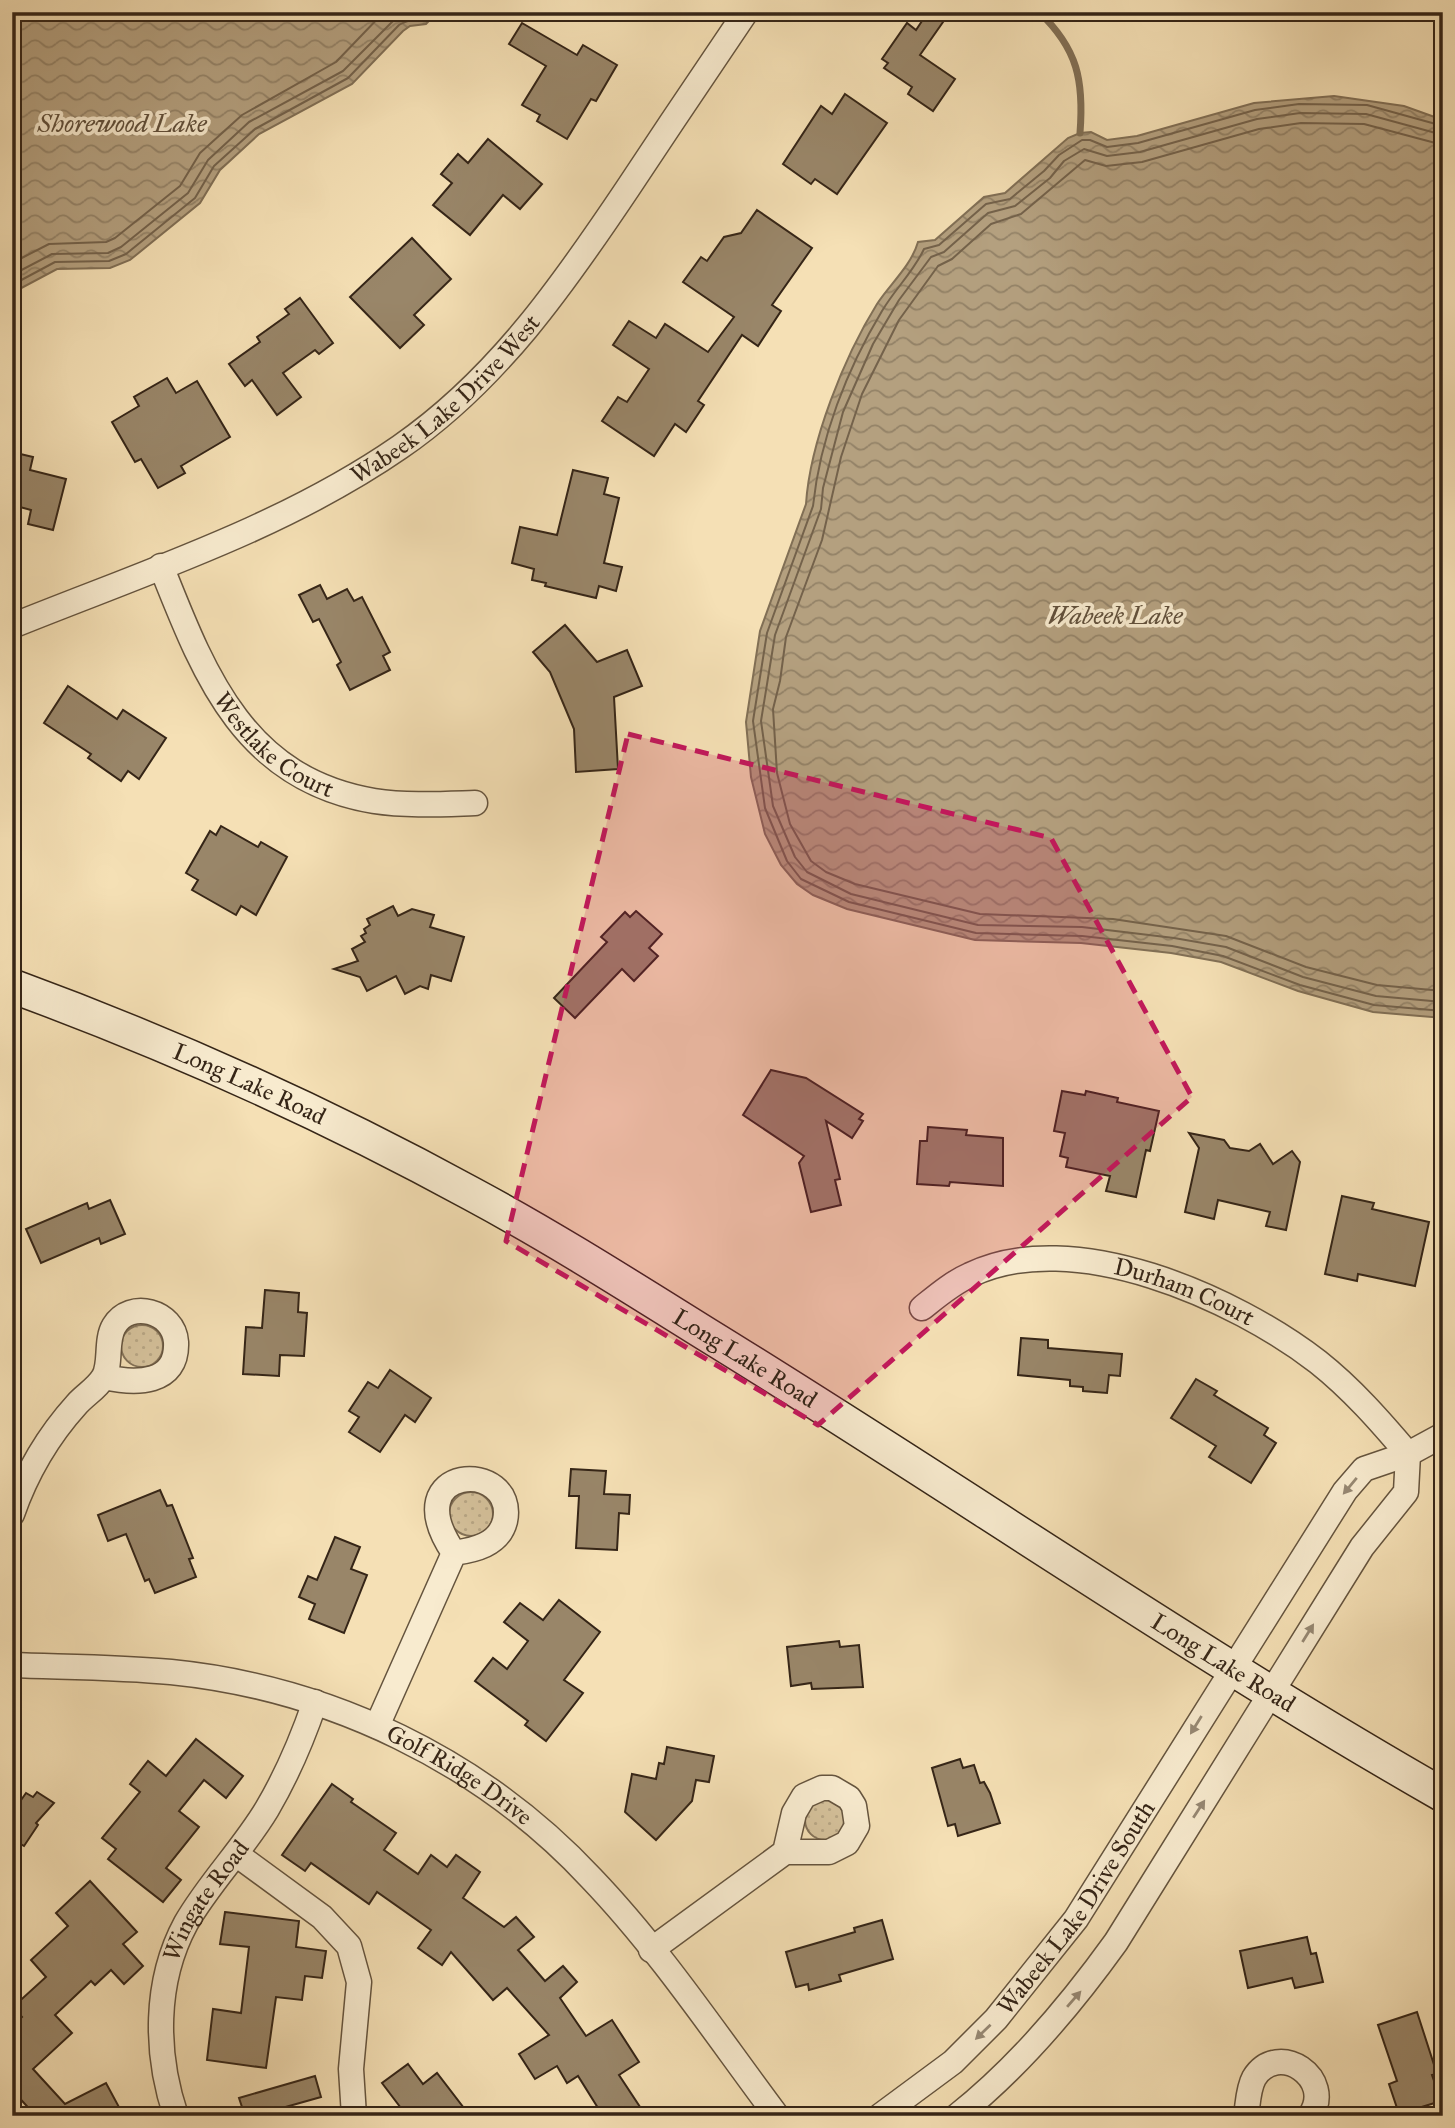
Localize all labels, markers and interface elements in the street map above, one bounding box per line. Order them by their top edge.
water label: Shorewood Lake [36,107,208,139]
street label: Wabeek Lake Drive West [345,308,547,490]
water label: Wabeek Lake [1047,599,1184,631]
street label: Westlake Court [207,686,338,805]
street label: Long Lake Road [169,1036,331,1132]
street label: Durham Court [1111,1251,1260,1333]
street label: Long Lake Road [667,1302,823,1415]
one-way arrow [1343,1477,1358,1494]
street label: Long Lake Road [1146,1607,1301,1719]
one-way arrow [1302,1624,1315,1643]
one-way arrow [1190,1715,1202,1734]
street label: Golf Ridge Drive [382,1718,539,1832]
street label: Wabeek Lake Drive South [990,1795,1162,2021]
one-way arrow [1193,1799,1206,1819]
street label: Wingate Road [156,1834,256,1965]
one-way arrow [1066,1990,1081,2007]
one-way arrow [975,2023,992,2040]

